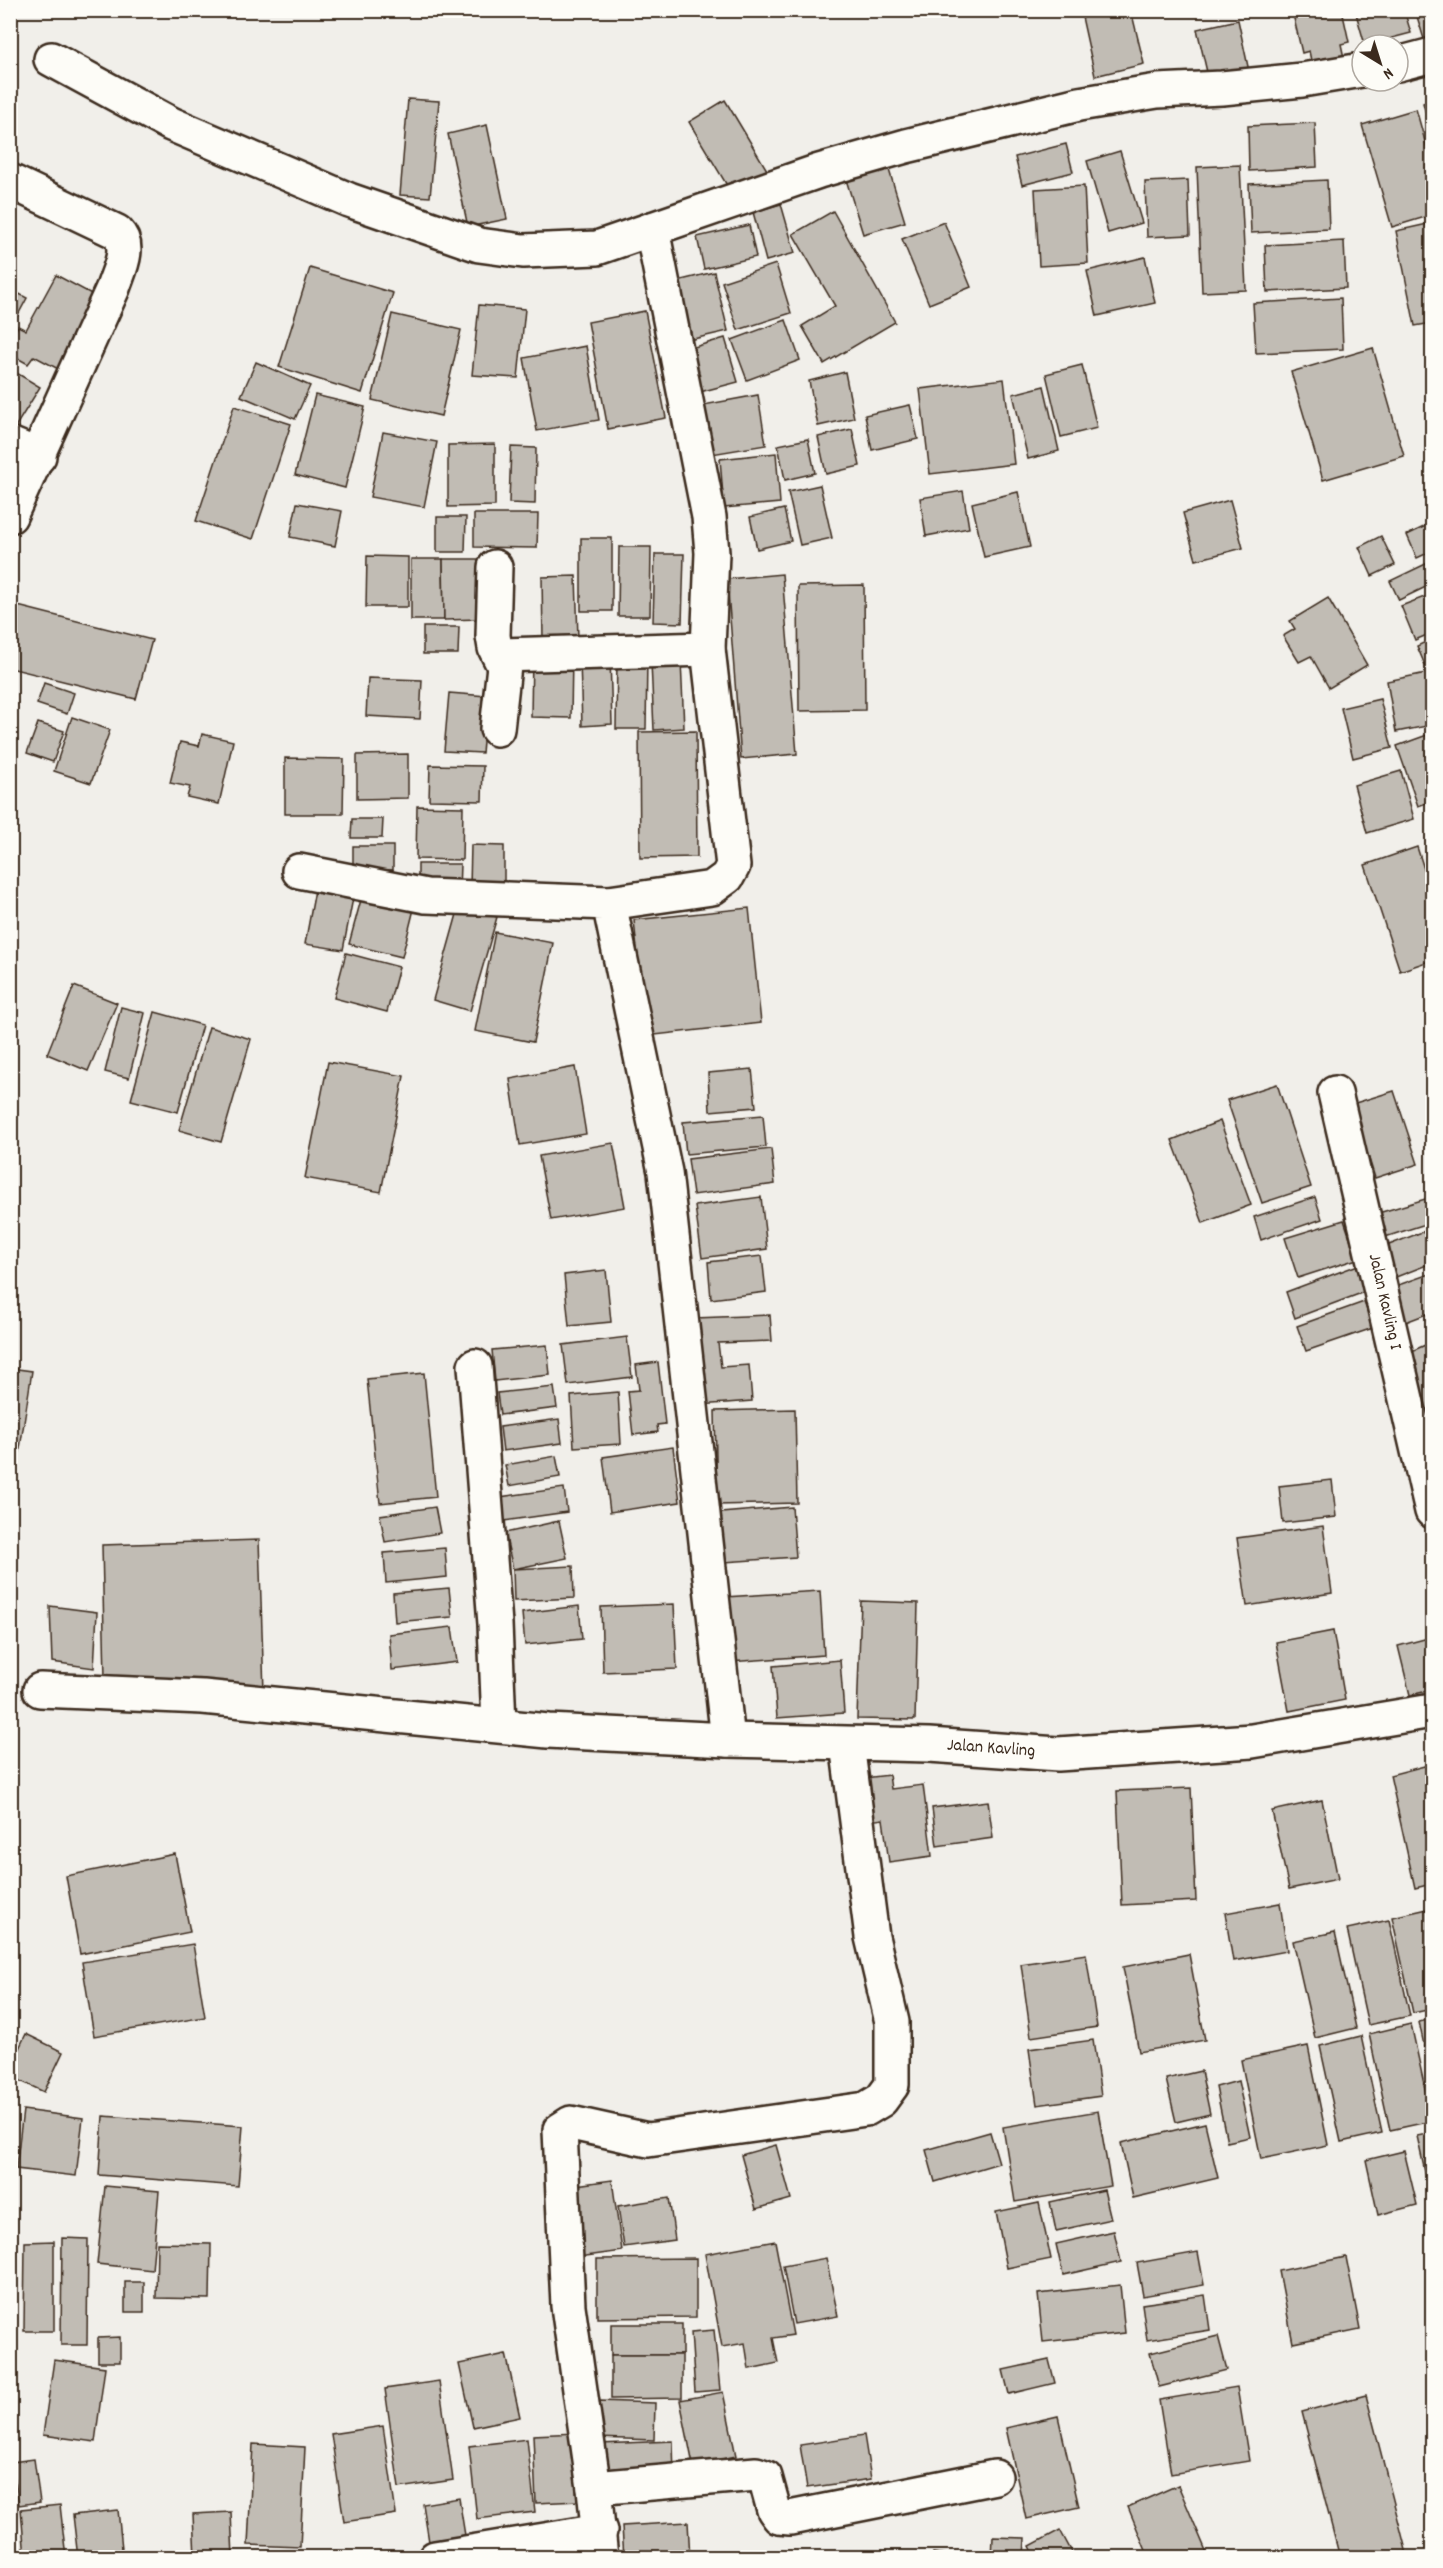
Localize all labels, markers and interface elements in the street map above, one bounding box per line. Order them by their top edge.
north arrow [1350,33,1410,93]
text: N [1377,61,1398,84]
street label: Jalan Kavling I [1361,1251,1407,1353]
street label: Jalan Kavling [946,1733,1036,1765]

